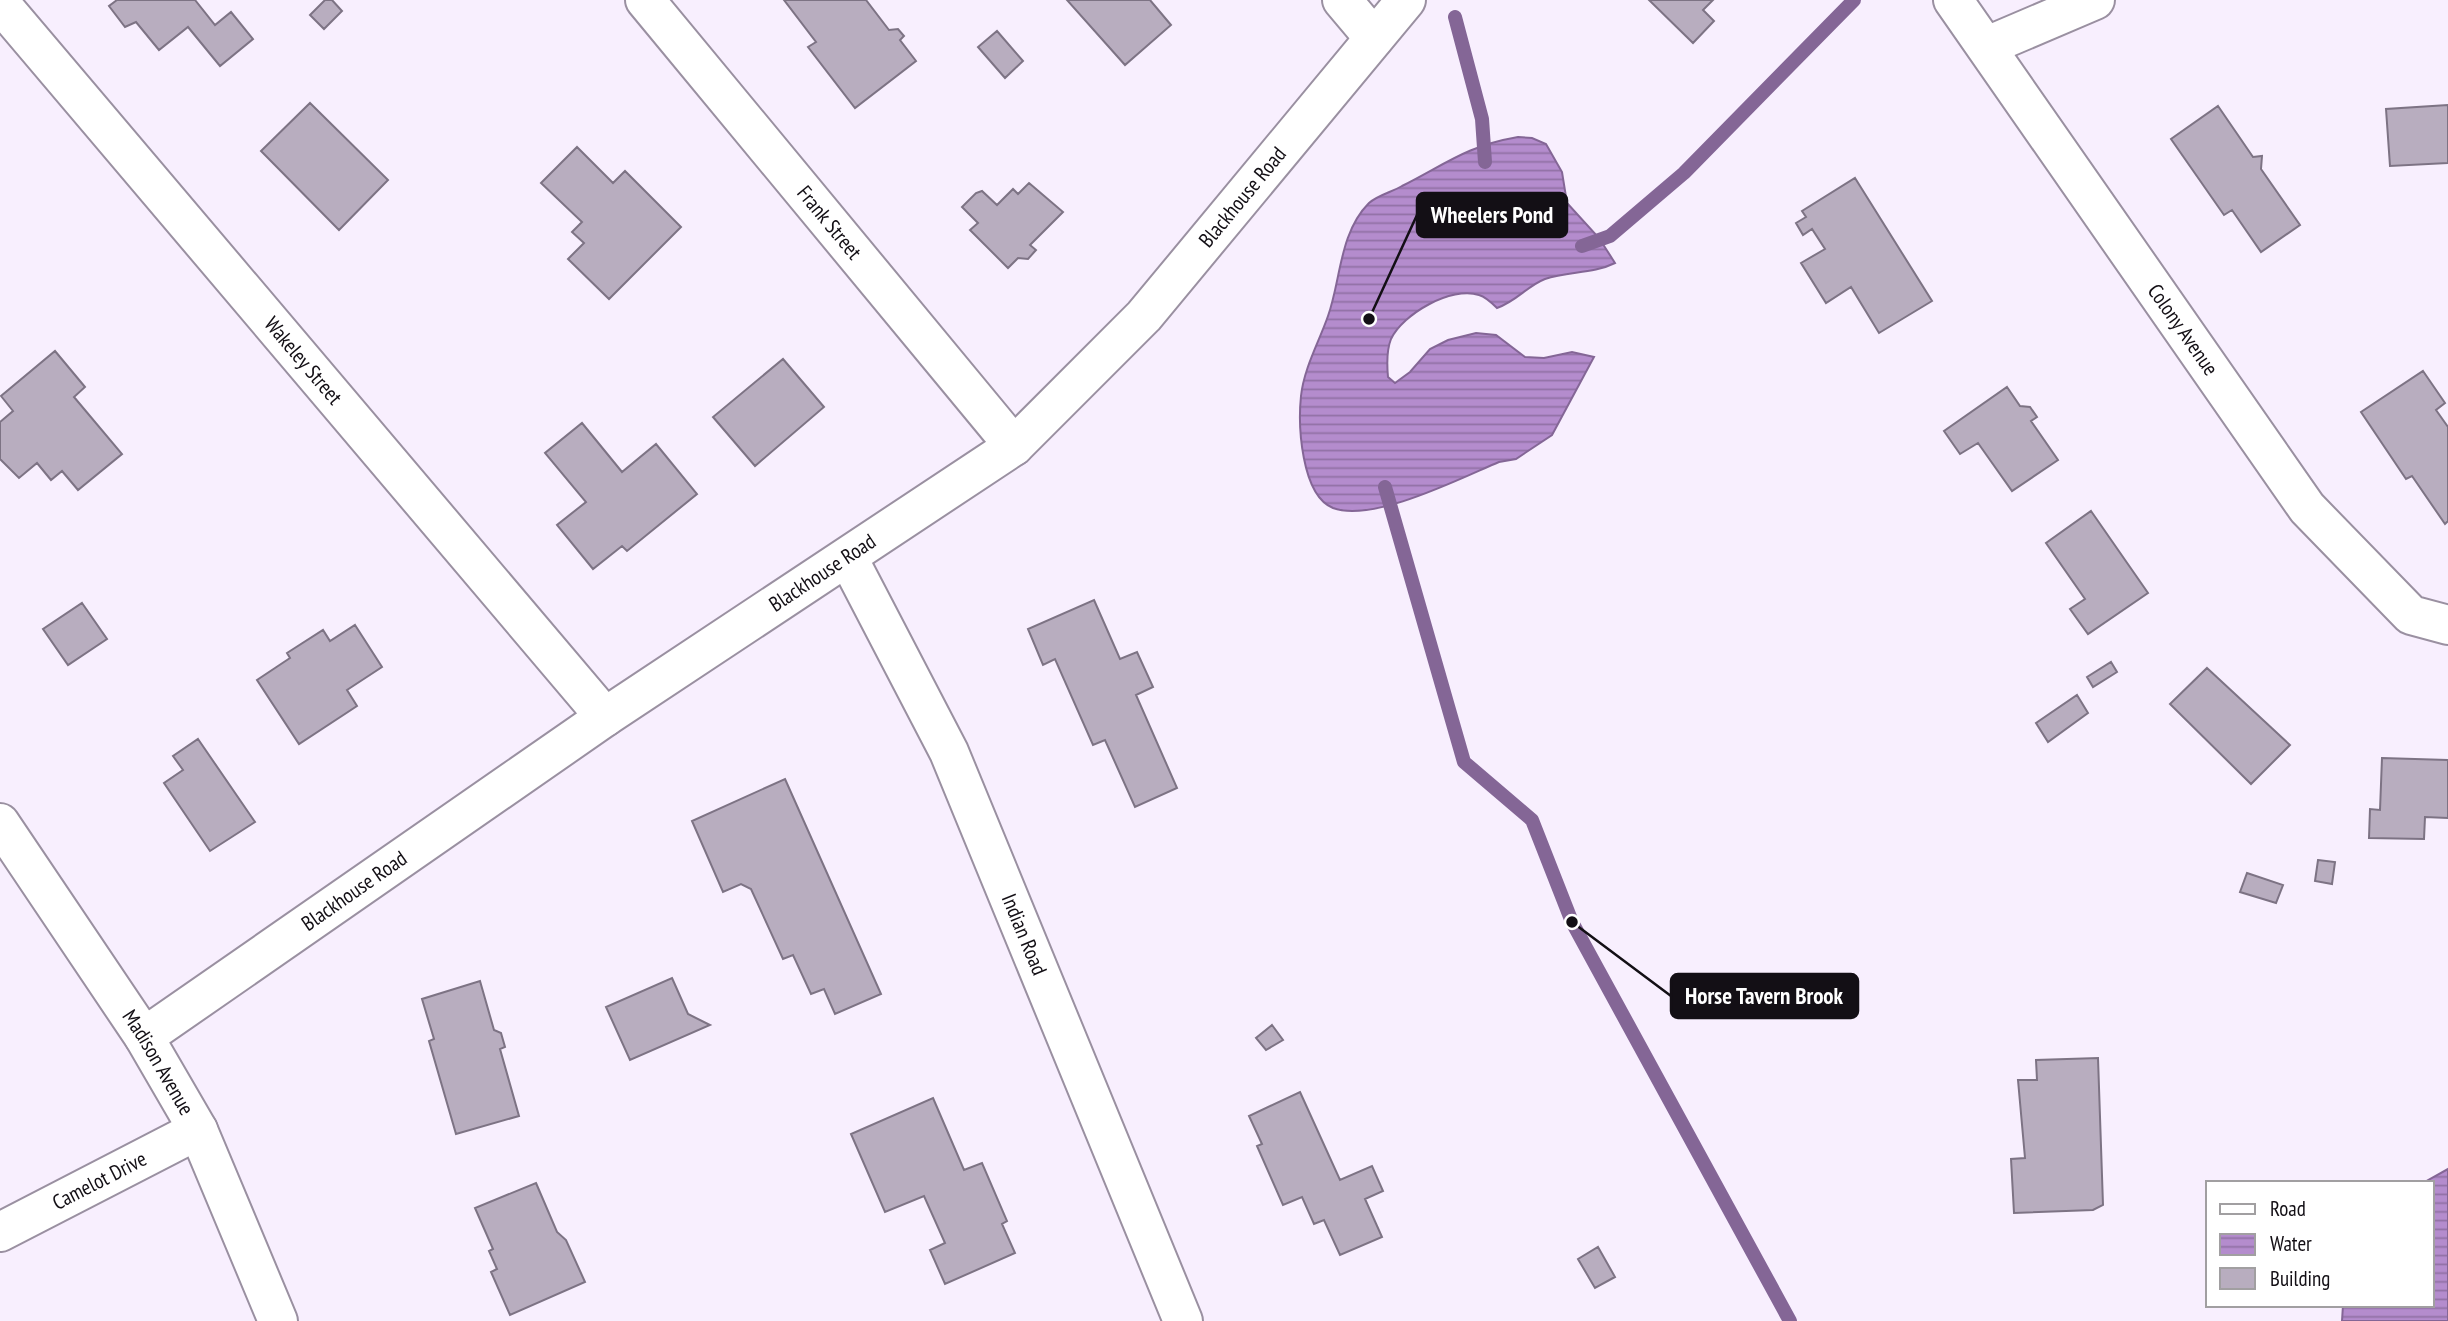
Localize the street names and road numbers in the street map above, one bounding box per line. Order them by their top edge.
street label: Blackhouse Road [1193,141,1292,253]
street label: Frank Street [791,180,868,265]
street label: Colony Avenue [2142,278,2225,381]
street label: Wakeley Street [259,311,349,410]
street label: Blackhouse Road [764,527,881,618]
street label: Blackhouse Road [296,845,412,937]
street label: Indian Road [996,889,1053,979]
street label: Madison Avenue [117,1004,200,1120]
street label: Camelot Drive [48,1145,151,1216]

